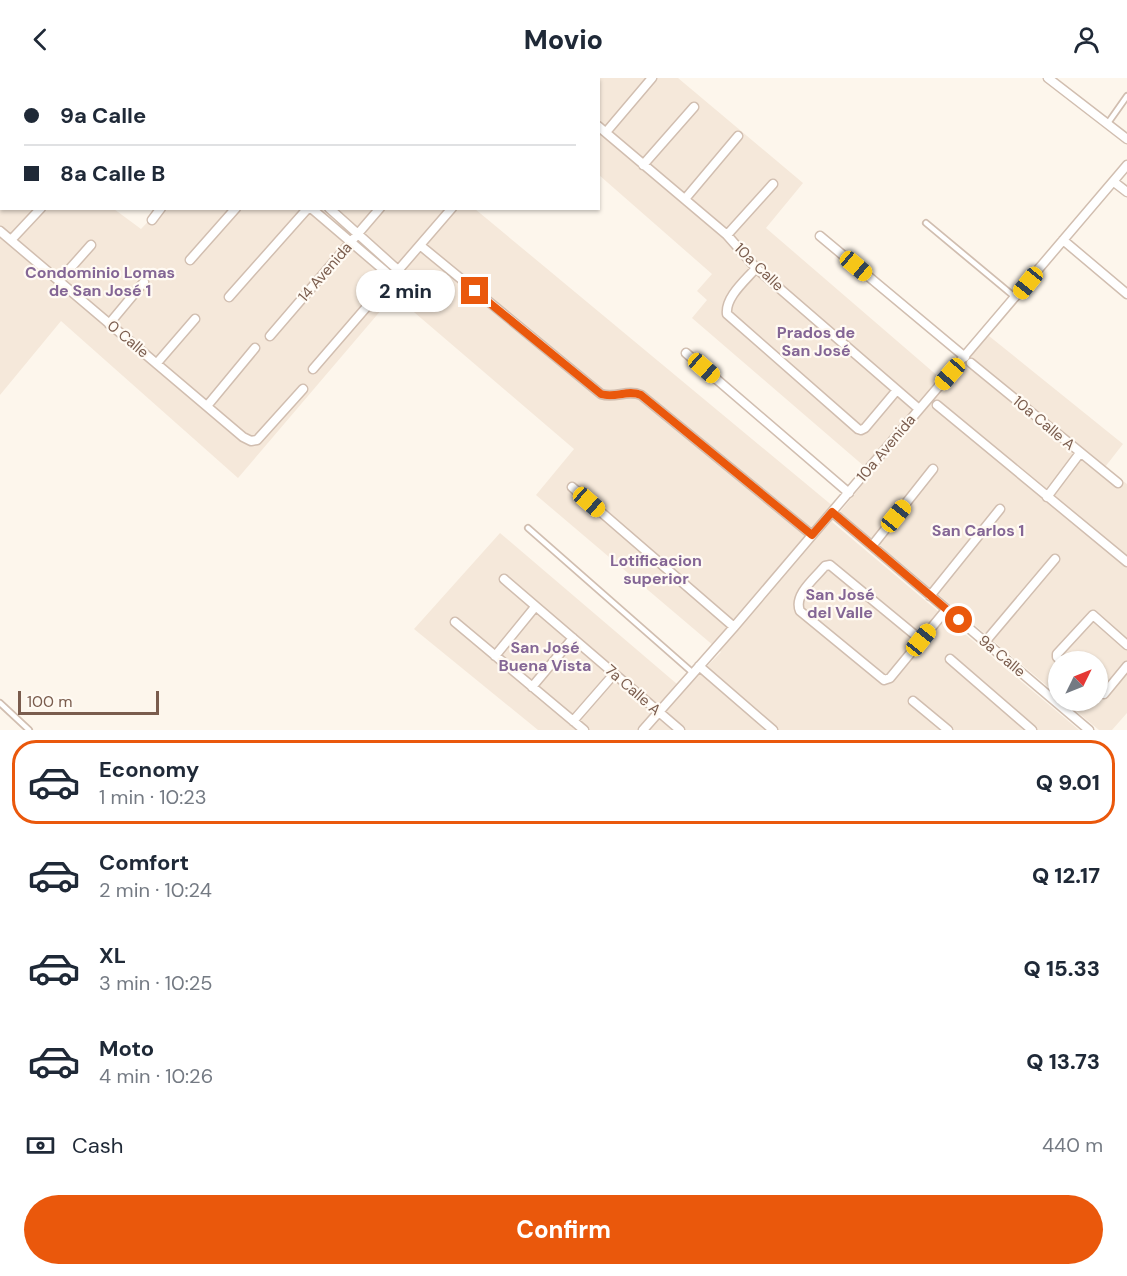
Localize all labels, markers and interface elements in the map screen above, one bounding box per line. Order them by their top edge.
text: Movio [524,22,603,57]
icon: back [24,23,57,56]
icon: person [1070,23,1103,56]
text: 9a Calle [60,101,146,130]
text: 8a Calle B [60,159,165,188]
street label: 14 Avenida [294,238,356,306]
street label: 10a Calle [730,239,788,295]
car [836,248,876,284]
district label: Condominio Lomas de San José 1 [25,262,175,301]
car [1010,263,1046,303]
callout: 2 min [355,270,454,312]
route end [461,277,488,304]
text: 2 min [379,278,432,304]
street label: 0 Calle [103,316,153,362]
district label: Prados de San José [777,322,855,361]
car [685,349,723,387]
car [931,355,969,393]
street label: 10a Calle A [1009,391,1079,455]
street label: 10a Avenida [852,410,920,486]
car [570,483,608,521]
car [878,496,914,536]
district label: San Carlos 1 [932,520,1024,541]
district label: Lotificacion superior [610,550,702,589]
district label: San José del Valle [805,584,875,623]
route start [945,606,972,633]
car [903,620,939,660]
street label: 9a Calle [974,630,1030,682]
district label: San José Buena Vista [499,637,591,676]
north arrow [1048,651,1108,711]
map controls [1048,651,1108,711]
street label: 7a Calle A [601,660,665,720]
scale bar [18,688,159,716]
text: 100 m [27,691,72,712]
icon: car [27,755,81,809]
text: Economy [99,755,199,784]
text: Q 9.01 [1036,768,1100,797]
text: 1 min · 10:23 [99,784,207,810]
icon: car [27,848,81,902]
text: Comfort [99,848,189,877]
text: Q 12.17 [1032,861,1100,890]
text: 2 min · 10:24 [99,877,212,903]
icon: car [27,941,81,995]
text: XL [99,941,126,970]
text: Q 15.33 [1024,954,1100,983]
text: 3 min · 10:25 [99,970,213,996]
icon: car [27,1034,81,1088]
text: Moto [99,1034,154,1063]
text: Q 13.73 [1026,1047,1100,1076]
text: 4 min · 10:26 [99,1063,213,1089]
icon: cash [24,1129,57,1162]
text: Cash [72,1131,123,1160]
text: 440 m [1042,1132,1103,1158]
button: Confirm [24,1195,1103,1264]

